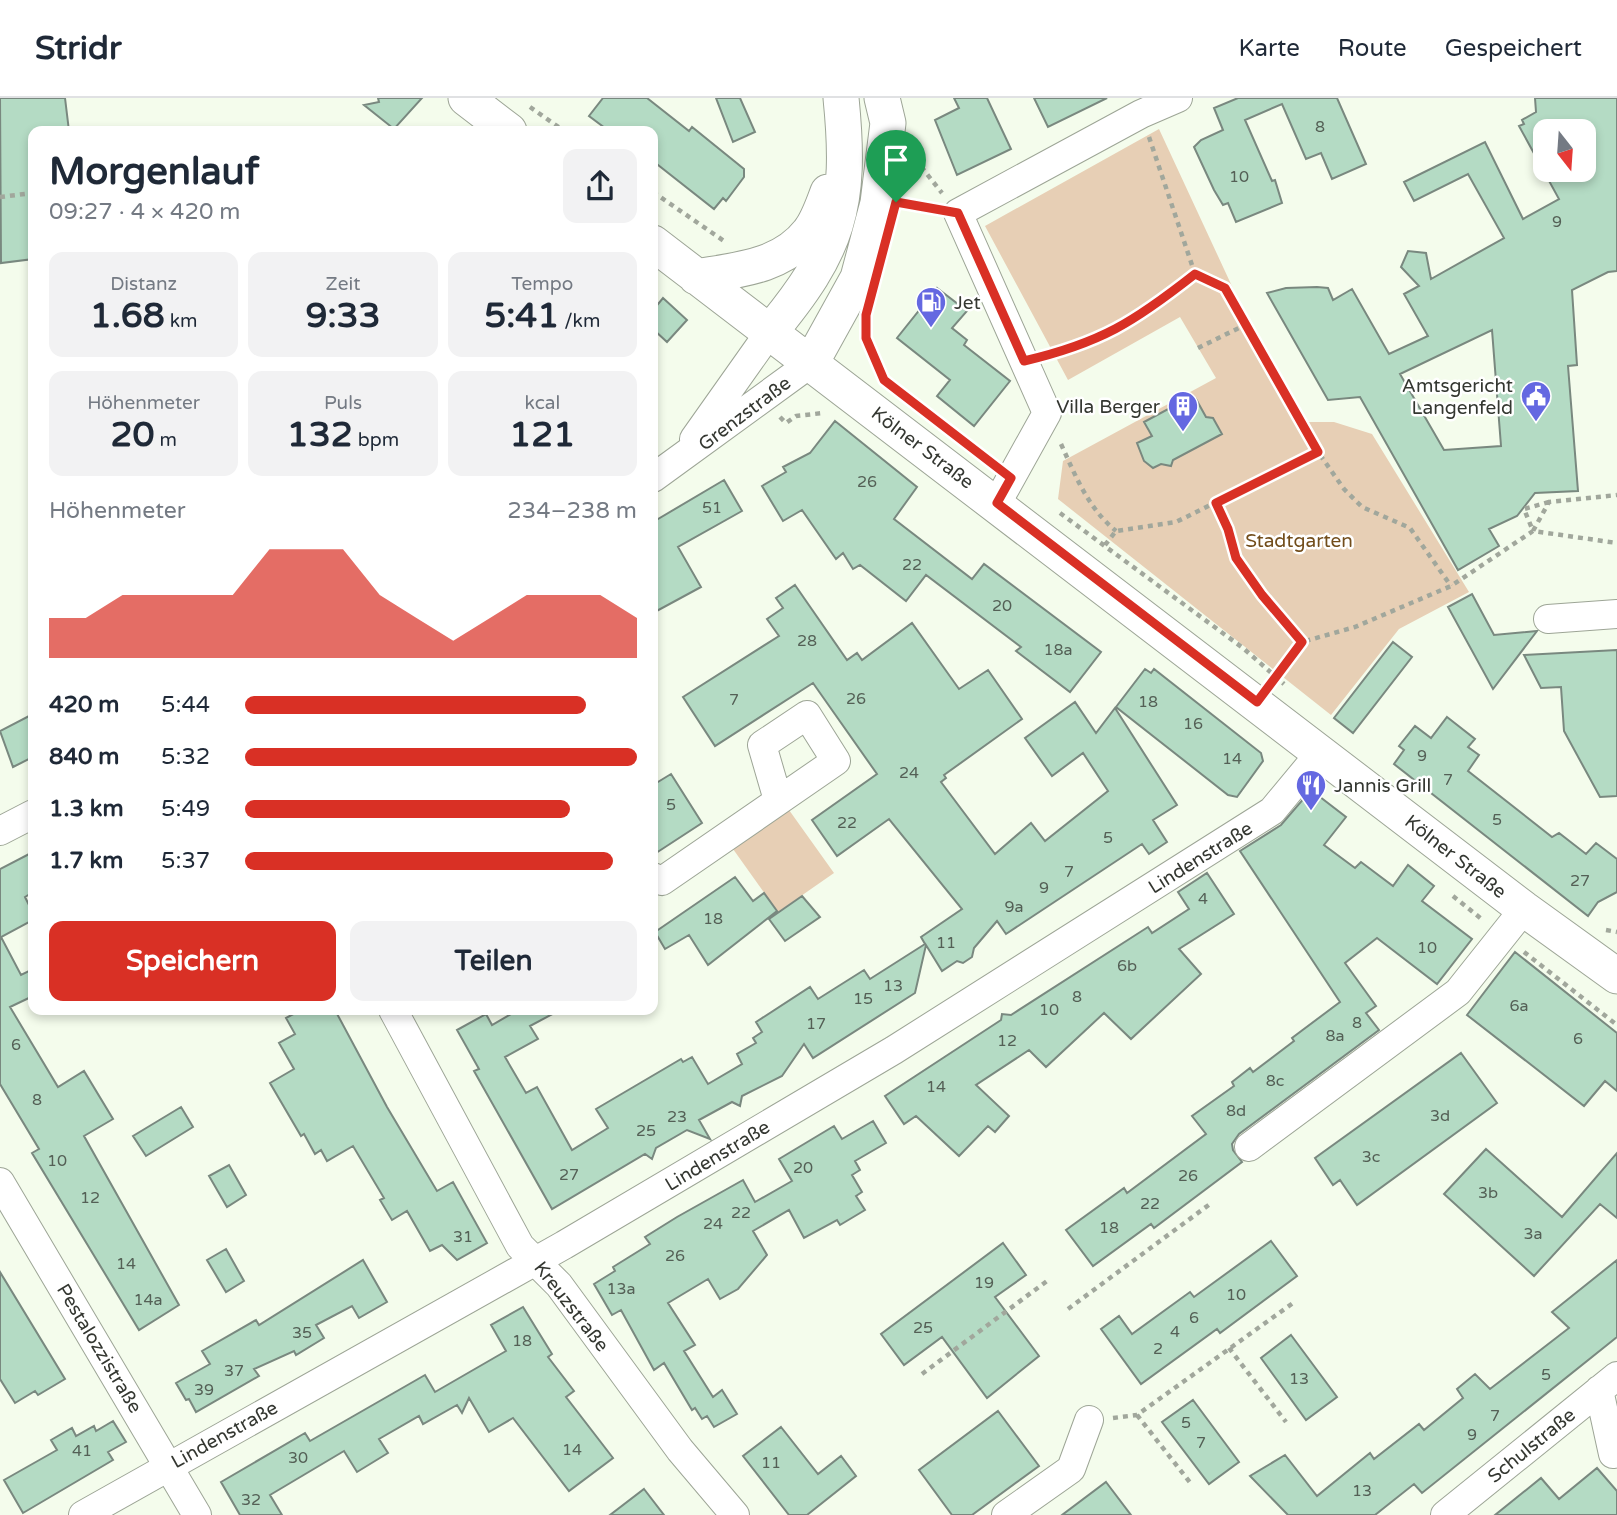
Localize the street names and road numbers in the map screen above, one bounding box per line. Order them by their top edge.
street label: Grenzstraße [694,372,795,456]
street label: Kölner Straße [867,402,978,493]
street label: Kölner Straße [1400,810,1510,903]
street label: Lindenstraße [1145,817,1256,898]
street label: Lindenstraße [661,1116,774,1196]
street label: Kreuzstraße [529,1257,613,1356]
street label: Pestalozzistraße [52,1280,146,1417]
street label: Lindenstraße [167,1397,281,1473]
street label: Schulstraße [1483,1404,1580,1488]

